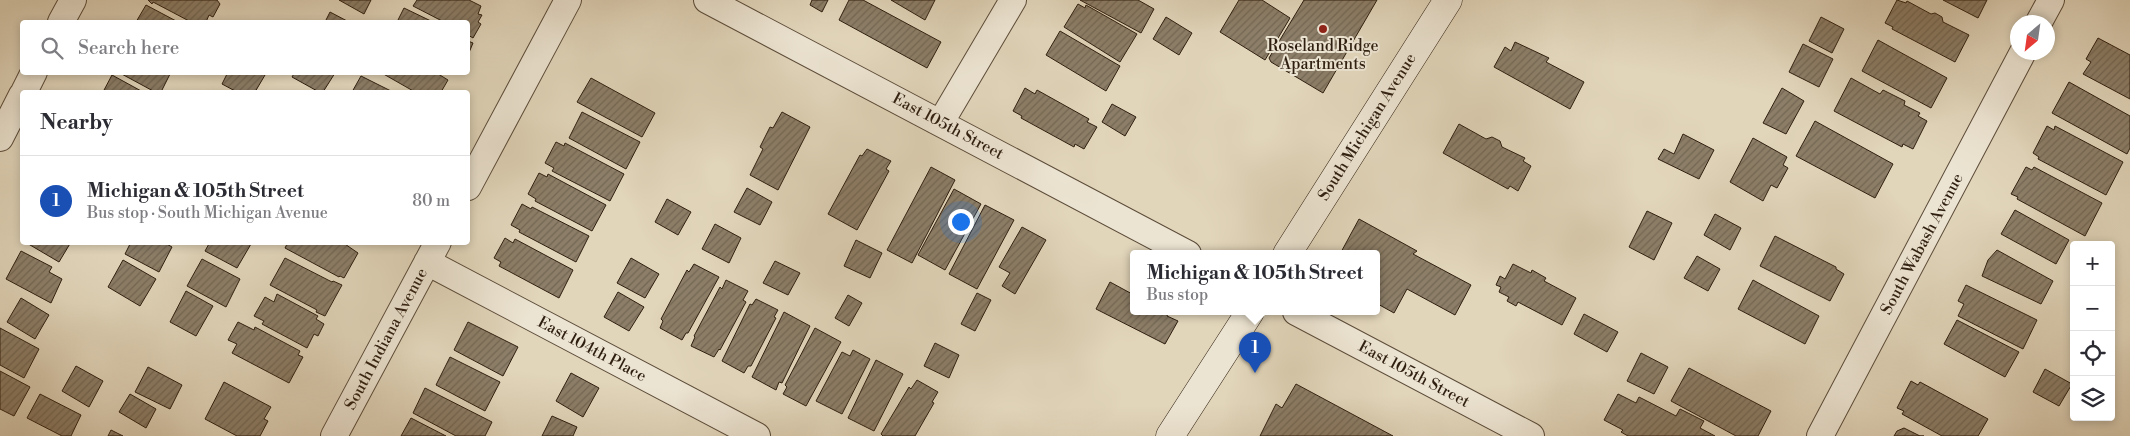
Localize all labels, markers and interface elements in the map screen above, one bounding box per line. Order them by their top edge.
north arrow [2010,15,2055,60]
search box [20,20,470,75]
marker: Roseland Ridge Apartments [1317,23,1329,35]
icon: search [38,34,66,62]
text: Search here [78,36,179,60]
place label: Roseland Ridge Apartments [1267,36,1379,74]
street label: South Michigan Avenue [1313,50,1421,204]
street label: East 105th Street [889,88,1007,164]
text: Nearby [40,110,113,136]
street label: South Wabash Avenue [1876,170,1968,318]
text: Michigan & 105th Street [87,179,304,203]
text: 1 [52,191,60,211]
text: 80 m [412,191,450,211]
text: Bus stop · South Michigan Avenue [87,203,328,223]
your location [948,209,974,235]
map controls [2070,241,2115,421]
button: + [2070,241,2115,286]
popup [1130,250,1380,315]
text: Michigan & 105th Street [1147,261,1363,285]
street label: South Indiana Avenue [340,265,432,413]
text: Bus stop [1147,285,1208,305]
button: − [2070,286,2115,331]
street label: East 104th Place [534,312,650,386]
button: locate [2070,331,2115,376]
pin: 1 [1239,332,1271,373]
street label: East 105th Street [1355,336,1473,412]
button: layers [2070,376,2115,421]

